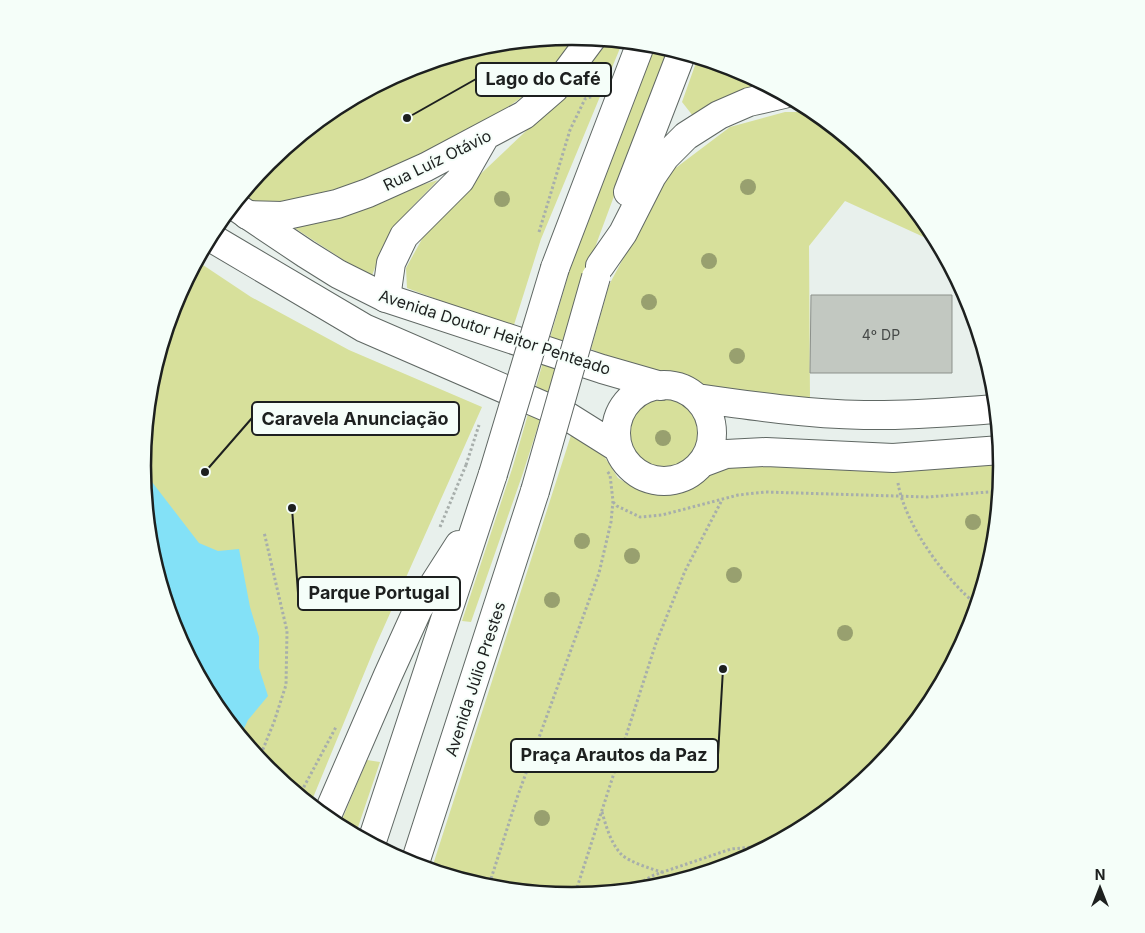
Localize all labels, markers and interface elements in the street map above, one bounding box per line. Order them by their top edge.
callout: Lago do Café [476,63,611,96]
text: Lago do Café [485,68,601,89]
street label: Rua Luíz Otávio [380,125,494,195]
street label: Avenida Doutor Heitor Penteado [377,285,613,379]
house number: 4º DP [862,326,900,343]
callout: Caravela Anunciação [252,402,459,435]
text: Caravela Anunciação [261,408,449,429]
callout: Parque Portugal [298,577,460,610]
text: Parque Portugal [308,582,450,603]
street label: Avenida Júlio Prestes [441,599,509,759]
callout: Praça Arautos da Paz [511,739,718,772]
text: Praça Arautos da Paz [521,744,707,765]
north arrow [1075,863,1125,913]
text: N [1095,866,1105,883]

